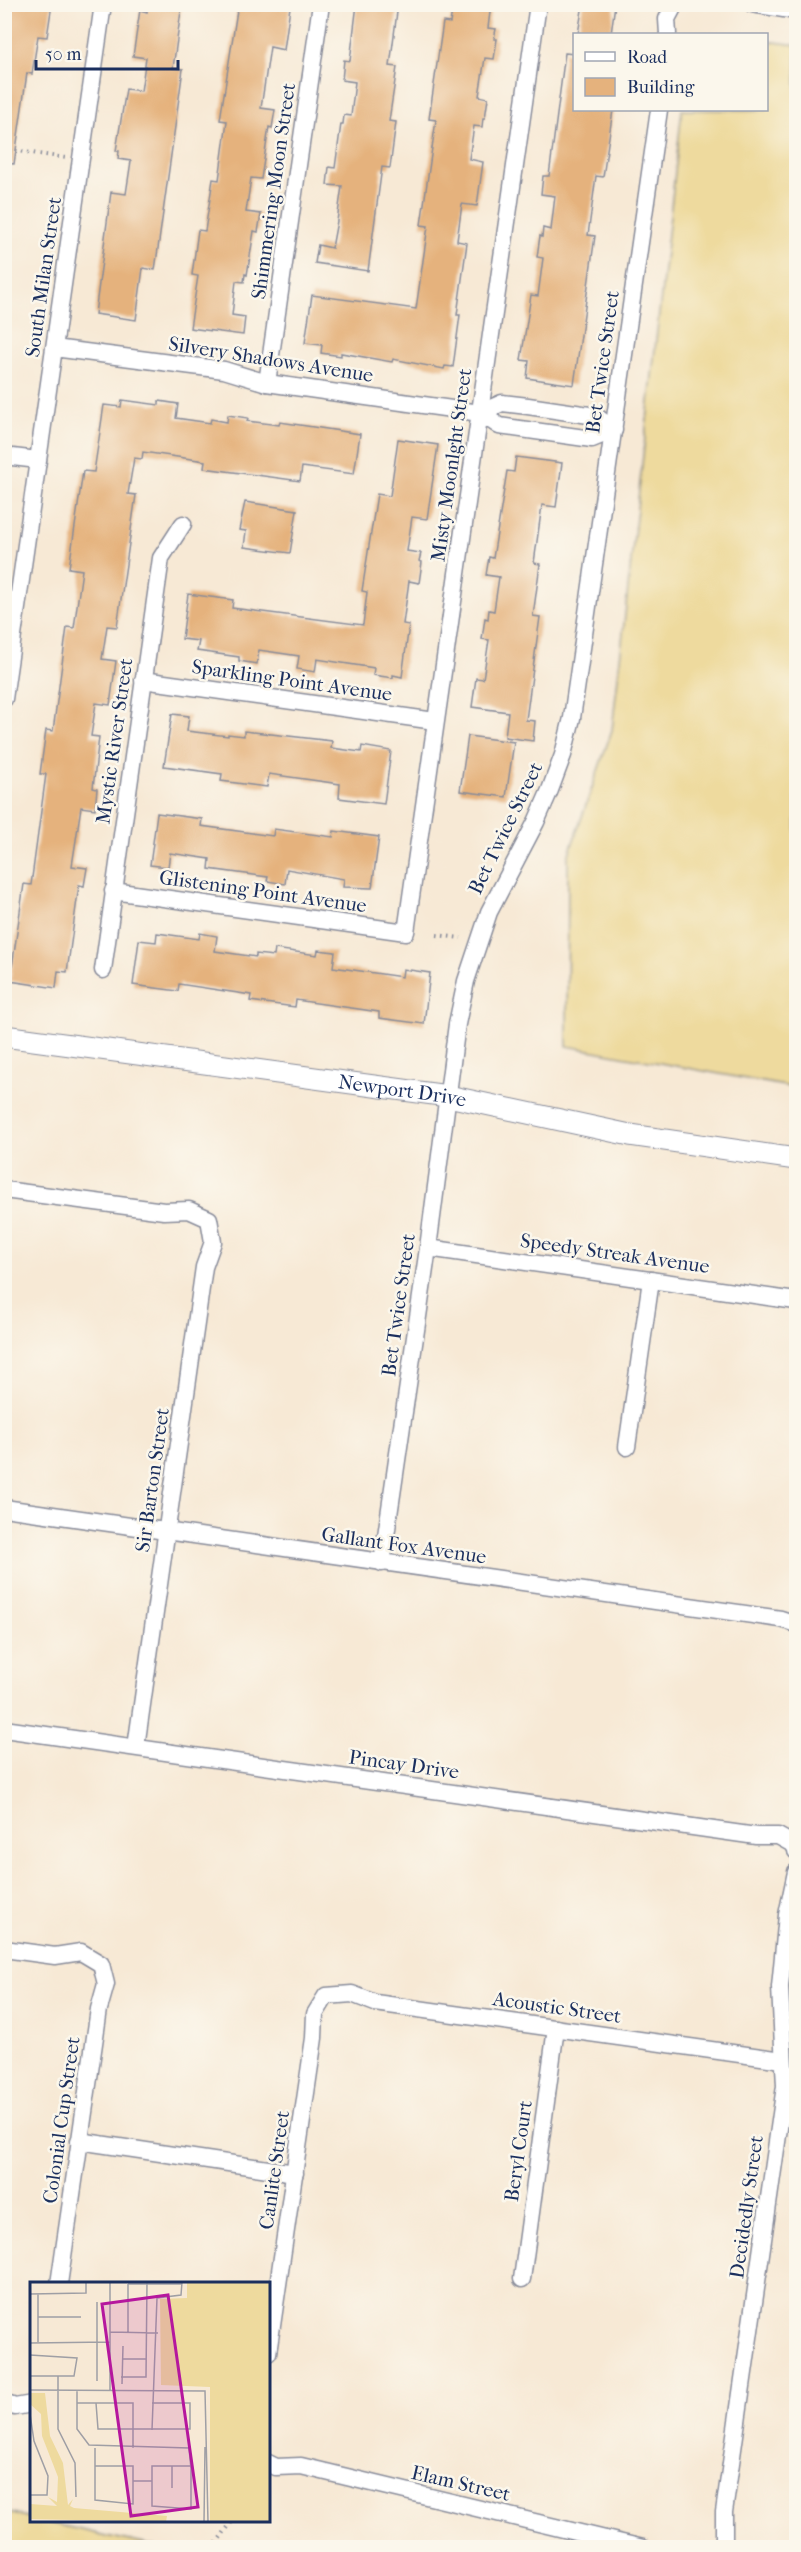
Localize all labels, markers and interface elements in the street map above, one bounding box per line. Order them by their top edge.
scale bar [36,33,178,71]
legend [573,33,768,111]
text: 50 m [45,44,82,65]
text: Road [627,47,667,68]
text: Building [627,77,695,98]
street label: Shimmering Moon Street [247,81,300,301]
street label: South Milan Street [21,195,66,359]
street label: Bet Twice Street [581,289,624,435]
street label: Silvery Shadows Avenue [167,332,375,387]
street label: Misty Moonlght Street [427,367,476,563]
street label: Sparkling Point Avenue [190,655,394,706]
street label: Mystic River Street [91,657,138,825]
street label: Bet Twice Street [464,759,547,898]
street label: Glistening Point Avenue [158,866,368,917]
street label: Newport Drive [337,1070,469,1112]
street label: Speedy Streak Avenue [519,1229,711,1278]
street label: Bet Twice Street [377,1232,420,1378]
street label: Sir Barton Street [131,1406,174,1554]
street label: Gallant Fox Avenue [320,1523,488,1568]
street label: Pincay Drive [347,1745,461,1784]
street label: Acoustic Street [490,1987,623,2028]
street label: Colonial Cup Street [38,2035,85,2205]
street label: Beryl Court [500,2099,537,2203]
street label: Canlite Street [255,2109,294,2231]
street label: Decidedly Street [725,2134,768,2280]
inset map [30,2282,270,2522]
street label: Elam Street [409,2461,513,2506]

